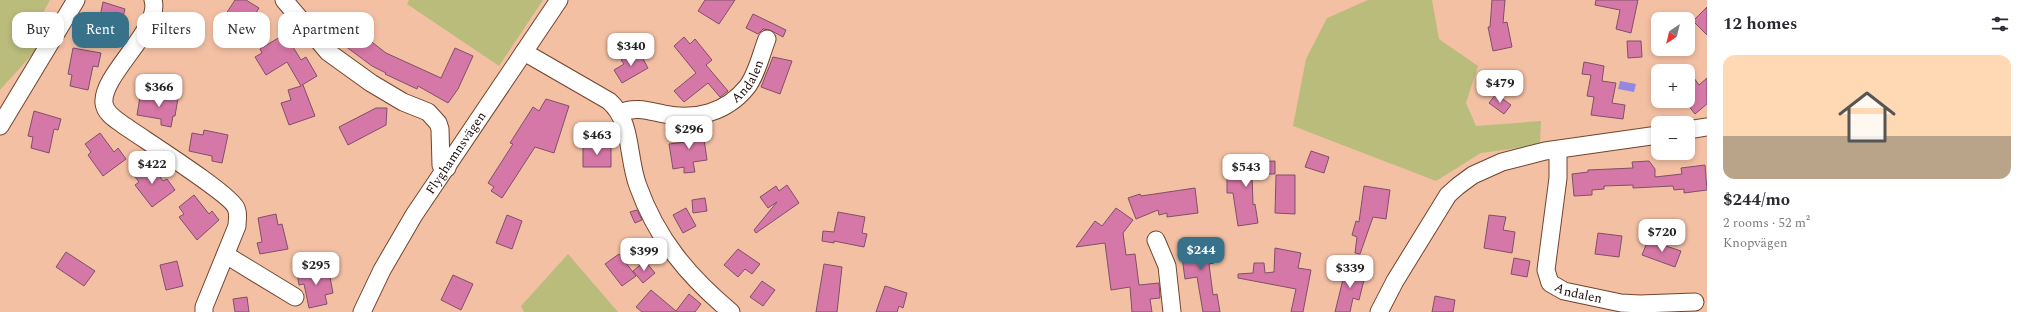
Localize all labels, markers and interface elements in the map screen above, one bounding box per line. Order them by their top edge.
text: 12 homes [1723,11,1797,37]
chip: Buy [12,12,64,48]
chip: Rent [72,12,129,48]
chip: Filters [137,12,205,48]
chip: New [213,12,270,48]
chip: Apartment [278,12,374,48]
north arrow [1651,12,1695,56]
map controls [1651,12,1695,160]
icon: filters [1989,13,2011,35]
pin: $340 [607,33,655,67]
text: $340 [616,36,646,56]
street label: Andalen [727,57,769,108]
button: + [1651,64,1695,108]
pin: $479 [1476,70,1524,104]
text: $479 [1485,73,1515,93]
pin: $366 [135,74,183,108]
text: $366 [144,77,174,97]
icon: home [1831,81,1903,153]
street label: Flyghamnsvägen [421,107,491,199]
pin: $296 [665,116,713,150]
button: − [1651,116,1695,160]
text: $296 [674,119,704,139]
pin: $463 [573,122,621,156]
text: $463 [582,125,612,145]
pin: $422 [128,151,176,185]
text: $422 [137,154,167,174]
pin: $543 [1222,154,1270,188]
text: $543 [1231,157,1261,177]
text: $244/mo [1723,187,1790,213]
text: 2 rooms · 52 m² [1723,213,1810,233]
pin: $720 [1638,219,1686,253]
text: $720 [1647,222,1677,242]
text: Knopvägen [1723,233,1788,253]
pin: $244 [1177,237,1225,271]
pin: $399 [620,238,668,272]
text: $244 [1186,240,1216,260]
text: $399 [629,241,659,261]
pin: $295 [292,252,340,286]
text: $295 [301,255,331,275]
pin: $339 [1326,255,1374,289]
text: $339 [1335,258,1365,278]
street label: Andalen [1551,277,1604,309]

